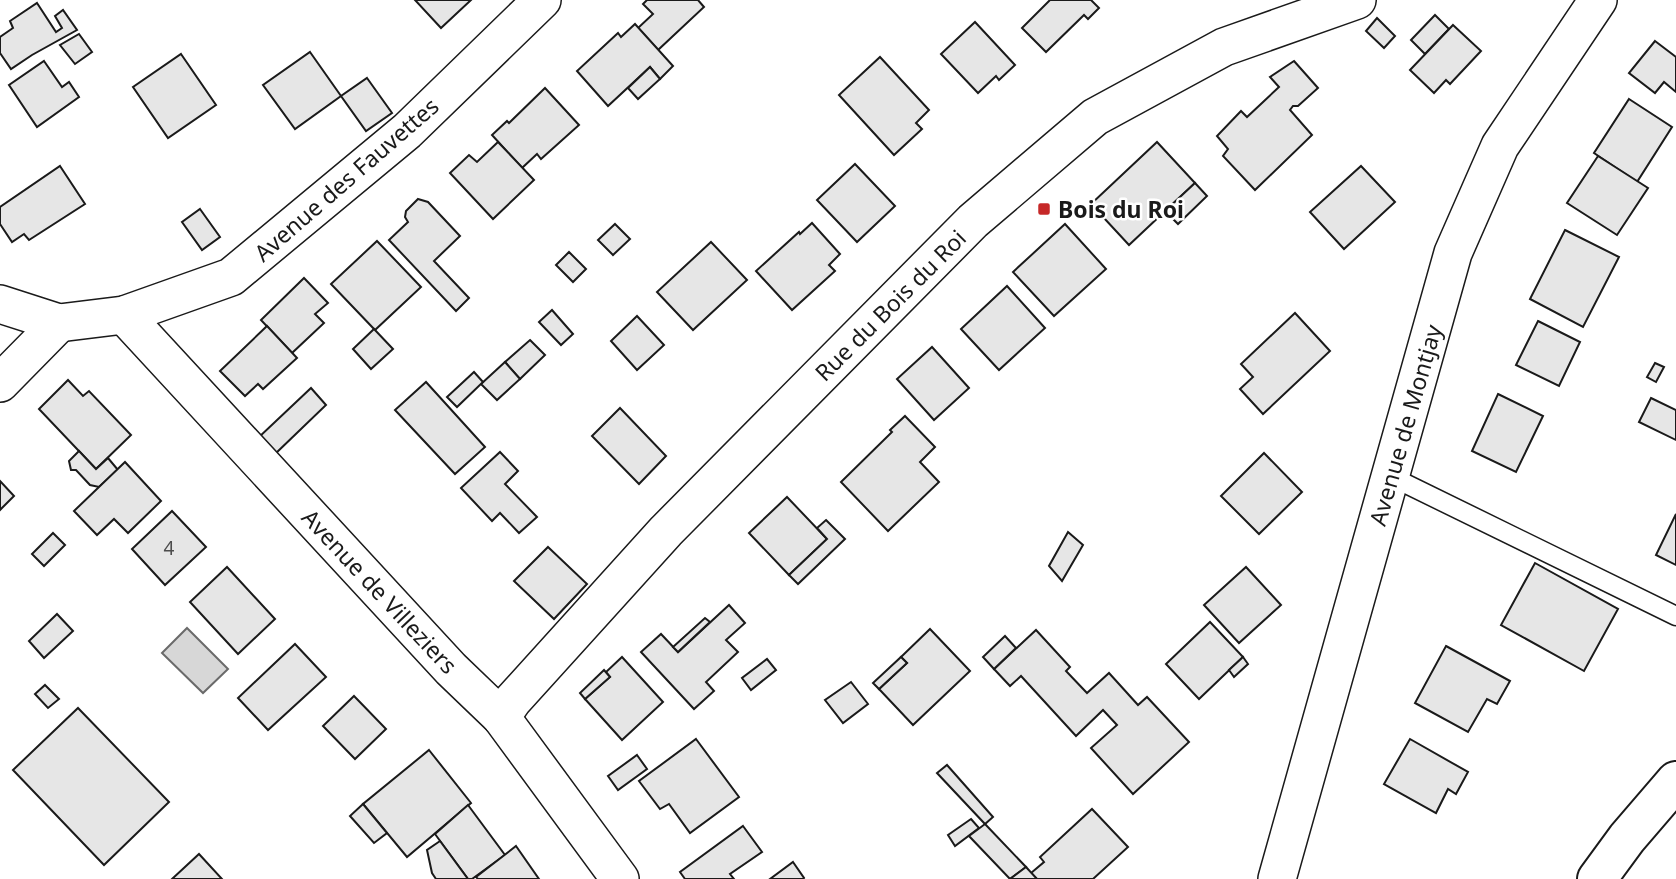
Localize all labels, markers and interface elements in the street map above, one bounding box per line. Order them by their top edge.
street label: Avenue des Fauvettes [247,90,445,268]
place label: Bois du Roi [1058,193,1184,225]
marker: Bois du Roi [1036,201,1052,217]
street label: Rue du Bois du Roi [807,222,973,388]
street label: Avenue de Montjay [1361,321,1449,529]
street label: Avenue de Villeziers [295,502,465,680]
house number: 4 [164,535,175,561]

